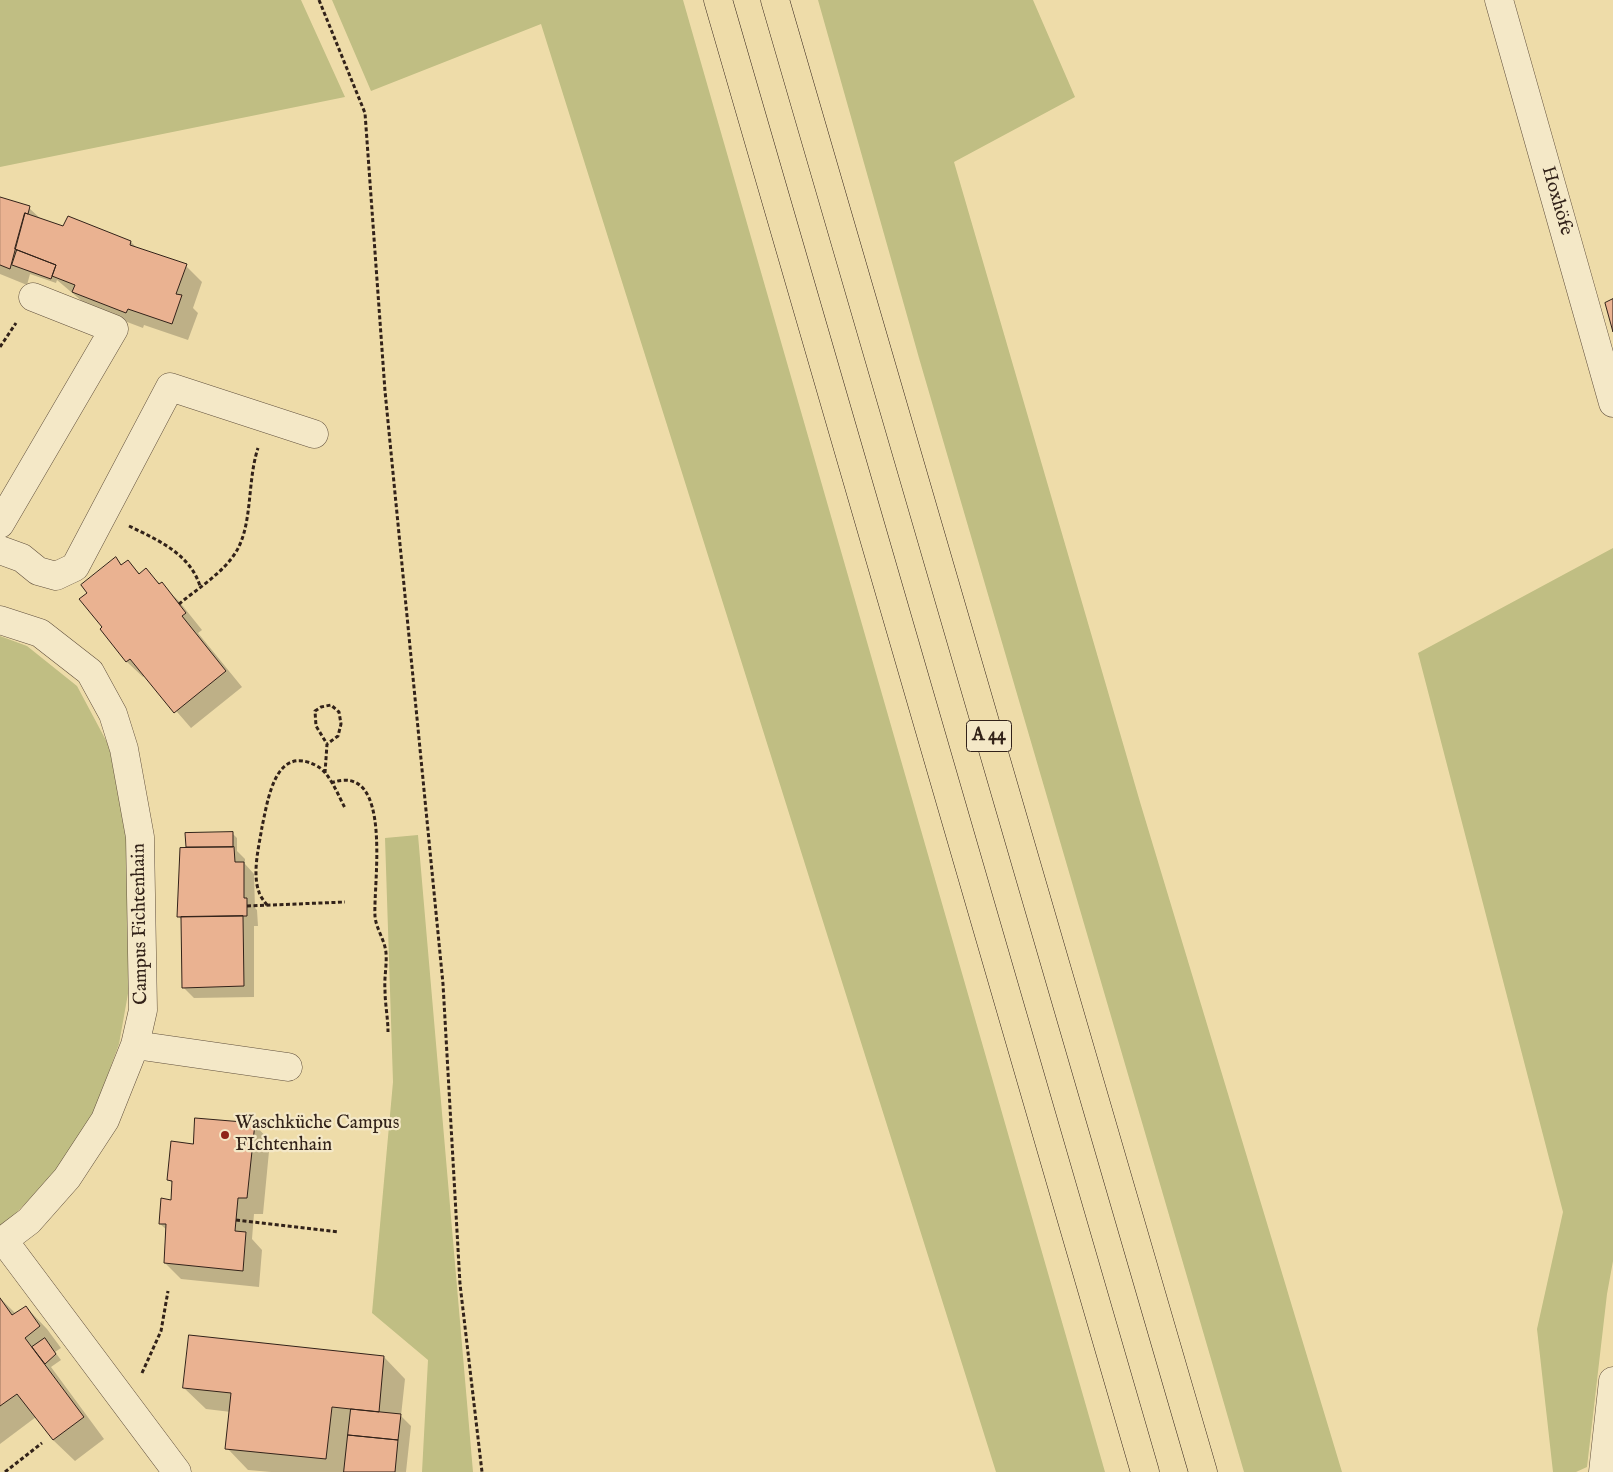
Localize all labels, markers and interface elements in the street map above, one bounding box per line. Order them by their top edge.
street label: Hoxhöfe [1535,164,1577,238]
road number: A 44 [966,720,1012,751]
street label: Campus Fichtenhain [128,843,154,1005]
place label: Waschküche Campus FIchtenhain [235,1113,399,1157]
marker: Waschküche Campus FIchtenhain [219,1129,231,1141]

